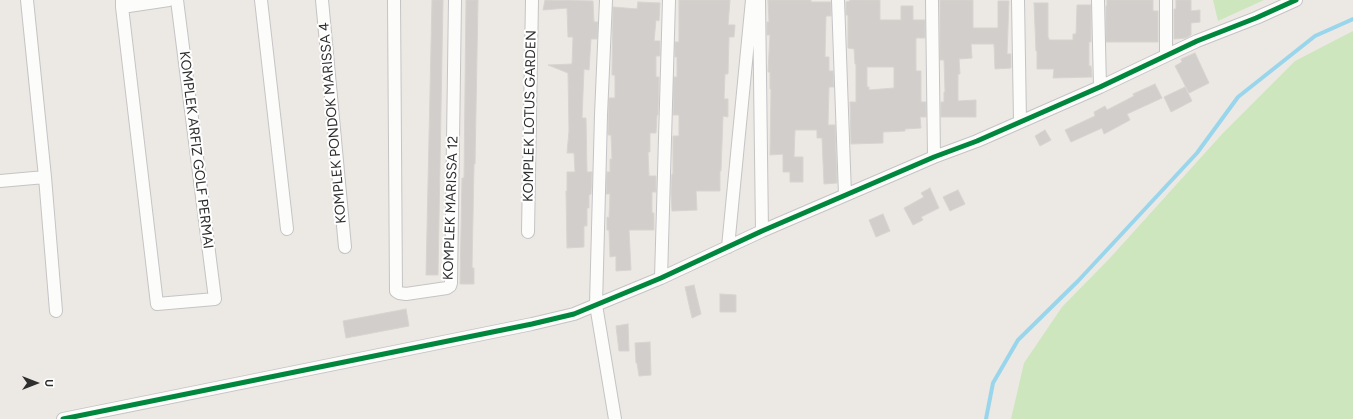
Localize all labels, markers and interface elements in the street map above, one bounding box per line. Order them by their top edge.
street label: KOMPLEK PONDOK MARISSA 4 [316,22,350,224]
street label: KOMPLEK LOTUS GARDEN [520,30,540,202]
street label: KOMPLEK ARFIZ GOLF PERMAI [176,50,216,250]
street label: KOMPLEK MARISSA 12 [440,135,462,281]
north arrow [16,363,56,403]
text: U [42,379,55,387]

